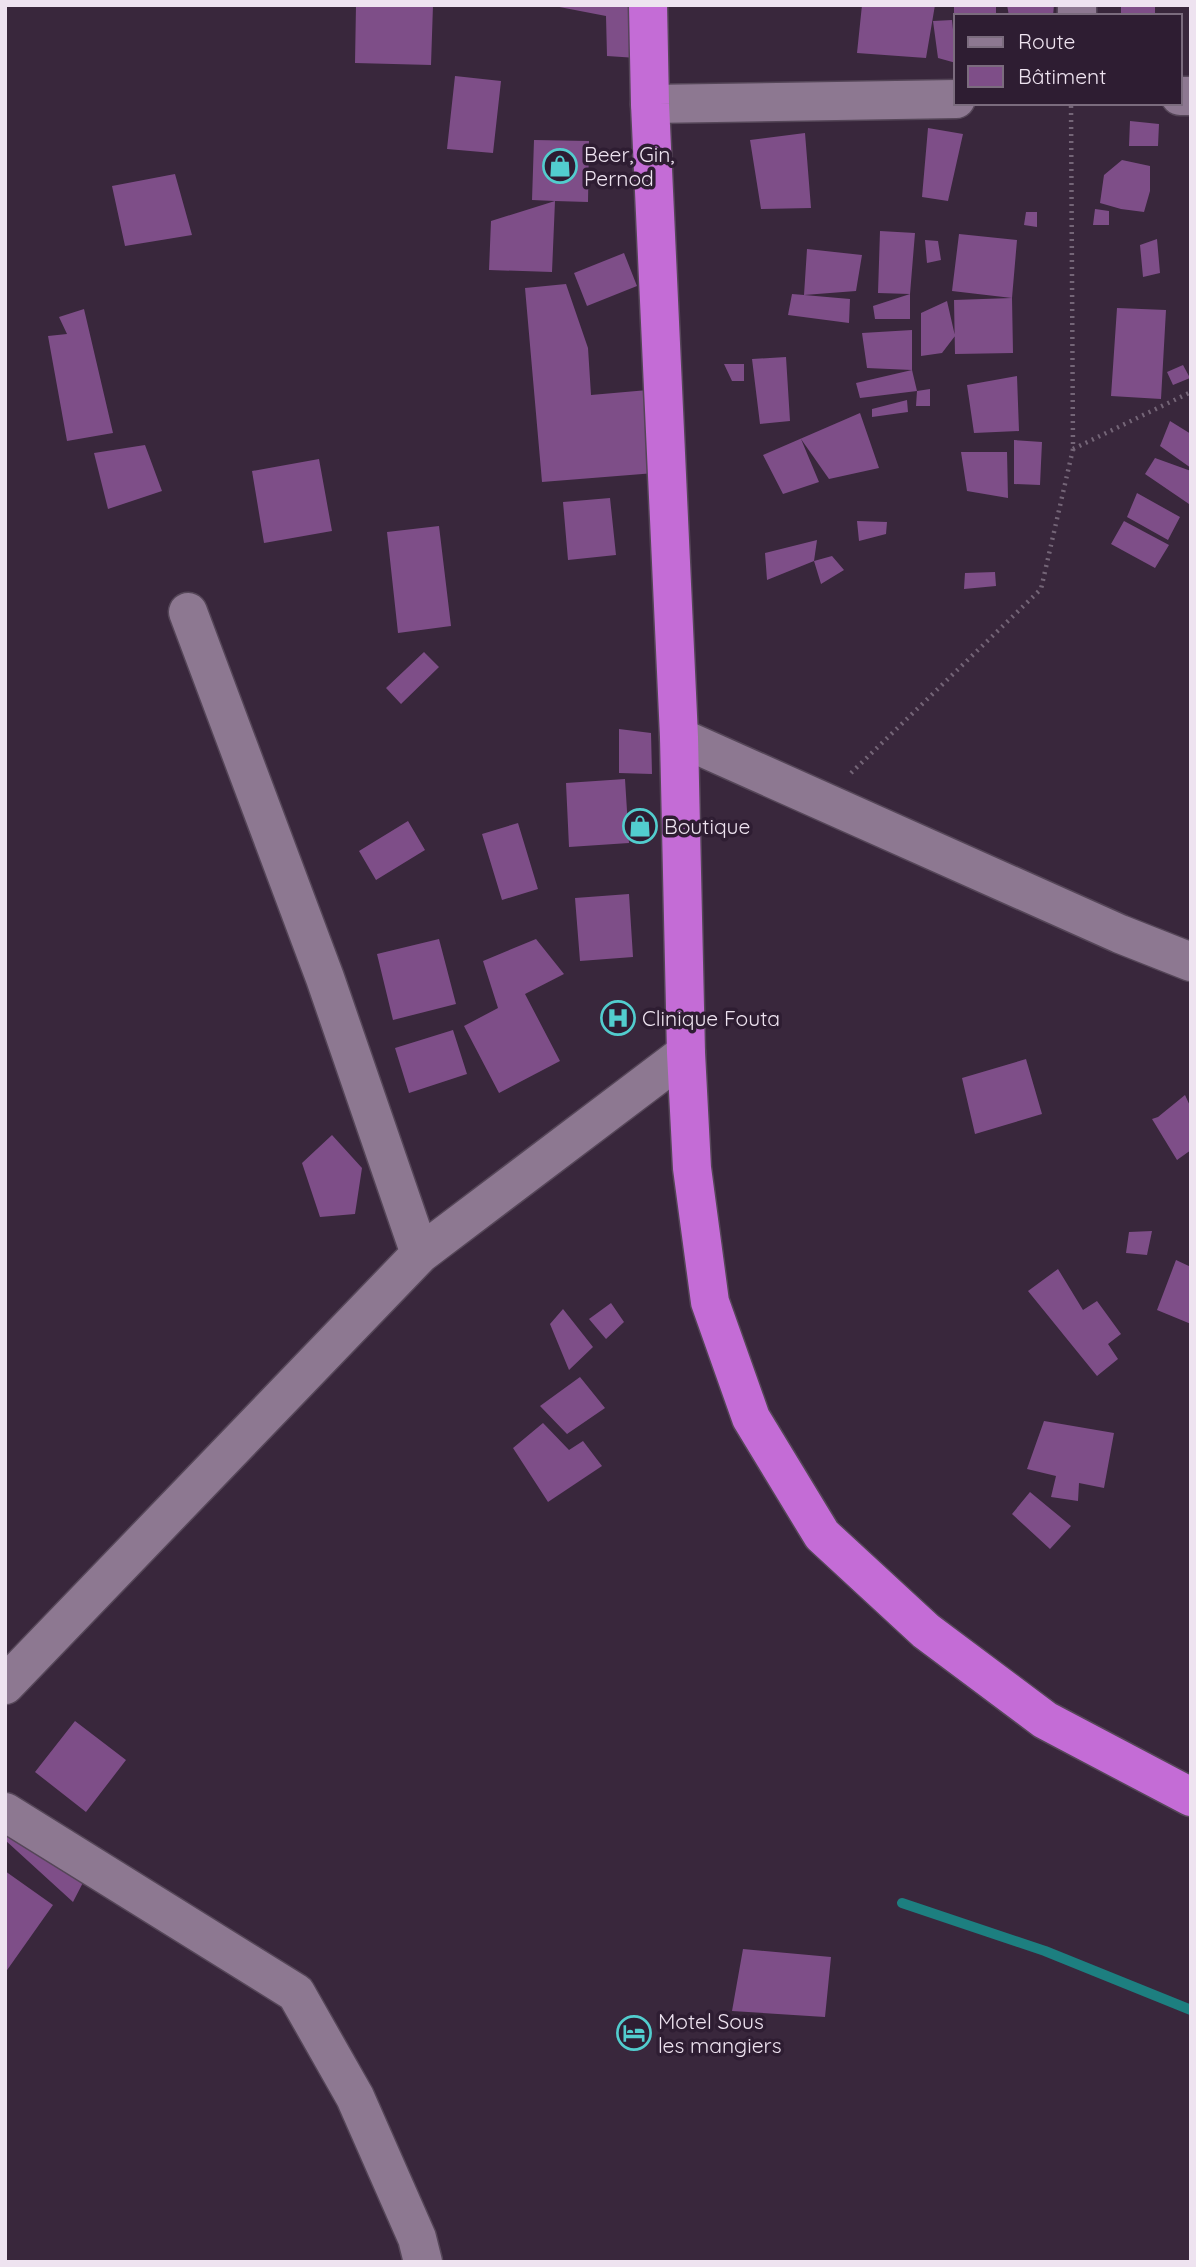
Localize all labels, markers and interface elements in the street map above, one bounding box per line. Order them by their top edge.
legend [954,14,1182,105]
text: Route [1018,28,1075,54]
text: Bâtiment [1018,63,1106,89]
place label: Beer, Gin, Pernod [584,141,675,191]
shop icon: Beer, Gin, Pernod [541,147,579,185]
shop icon: Boutique [621,807,659,845]
place label: Boutique [664,813,750,839]
hospital icon: Clinique Fouta [599,999,637,1037]
place label: Clinique Fouta [642,1005,780,1031]
place label: Motel Sous les mangiers [658,2008,781,2058]
hotel icon: Motel Sous les mangiers [615,2014,653,2052]

